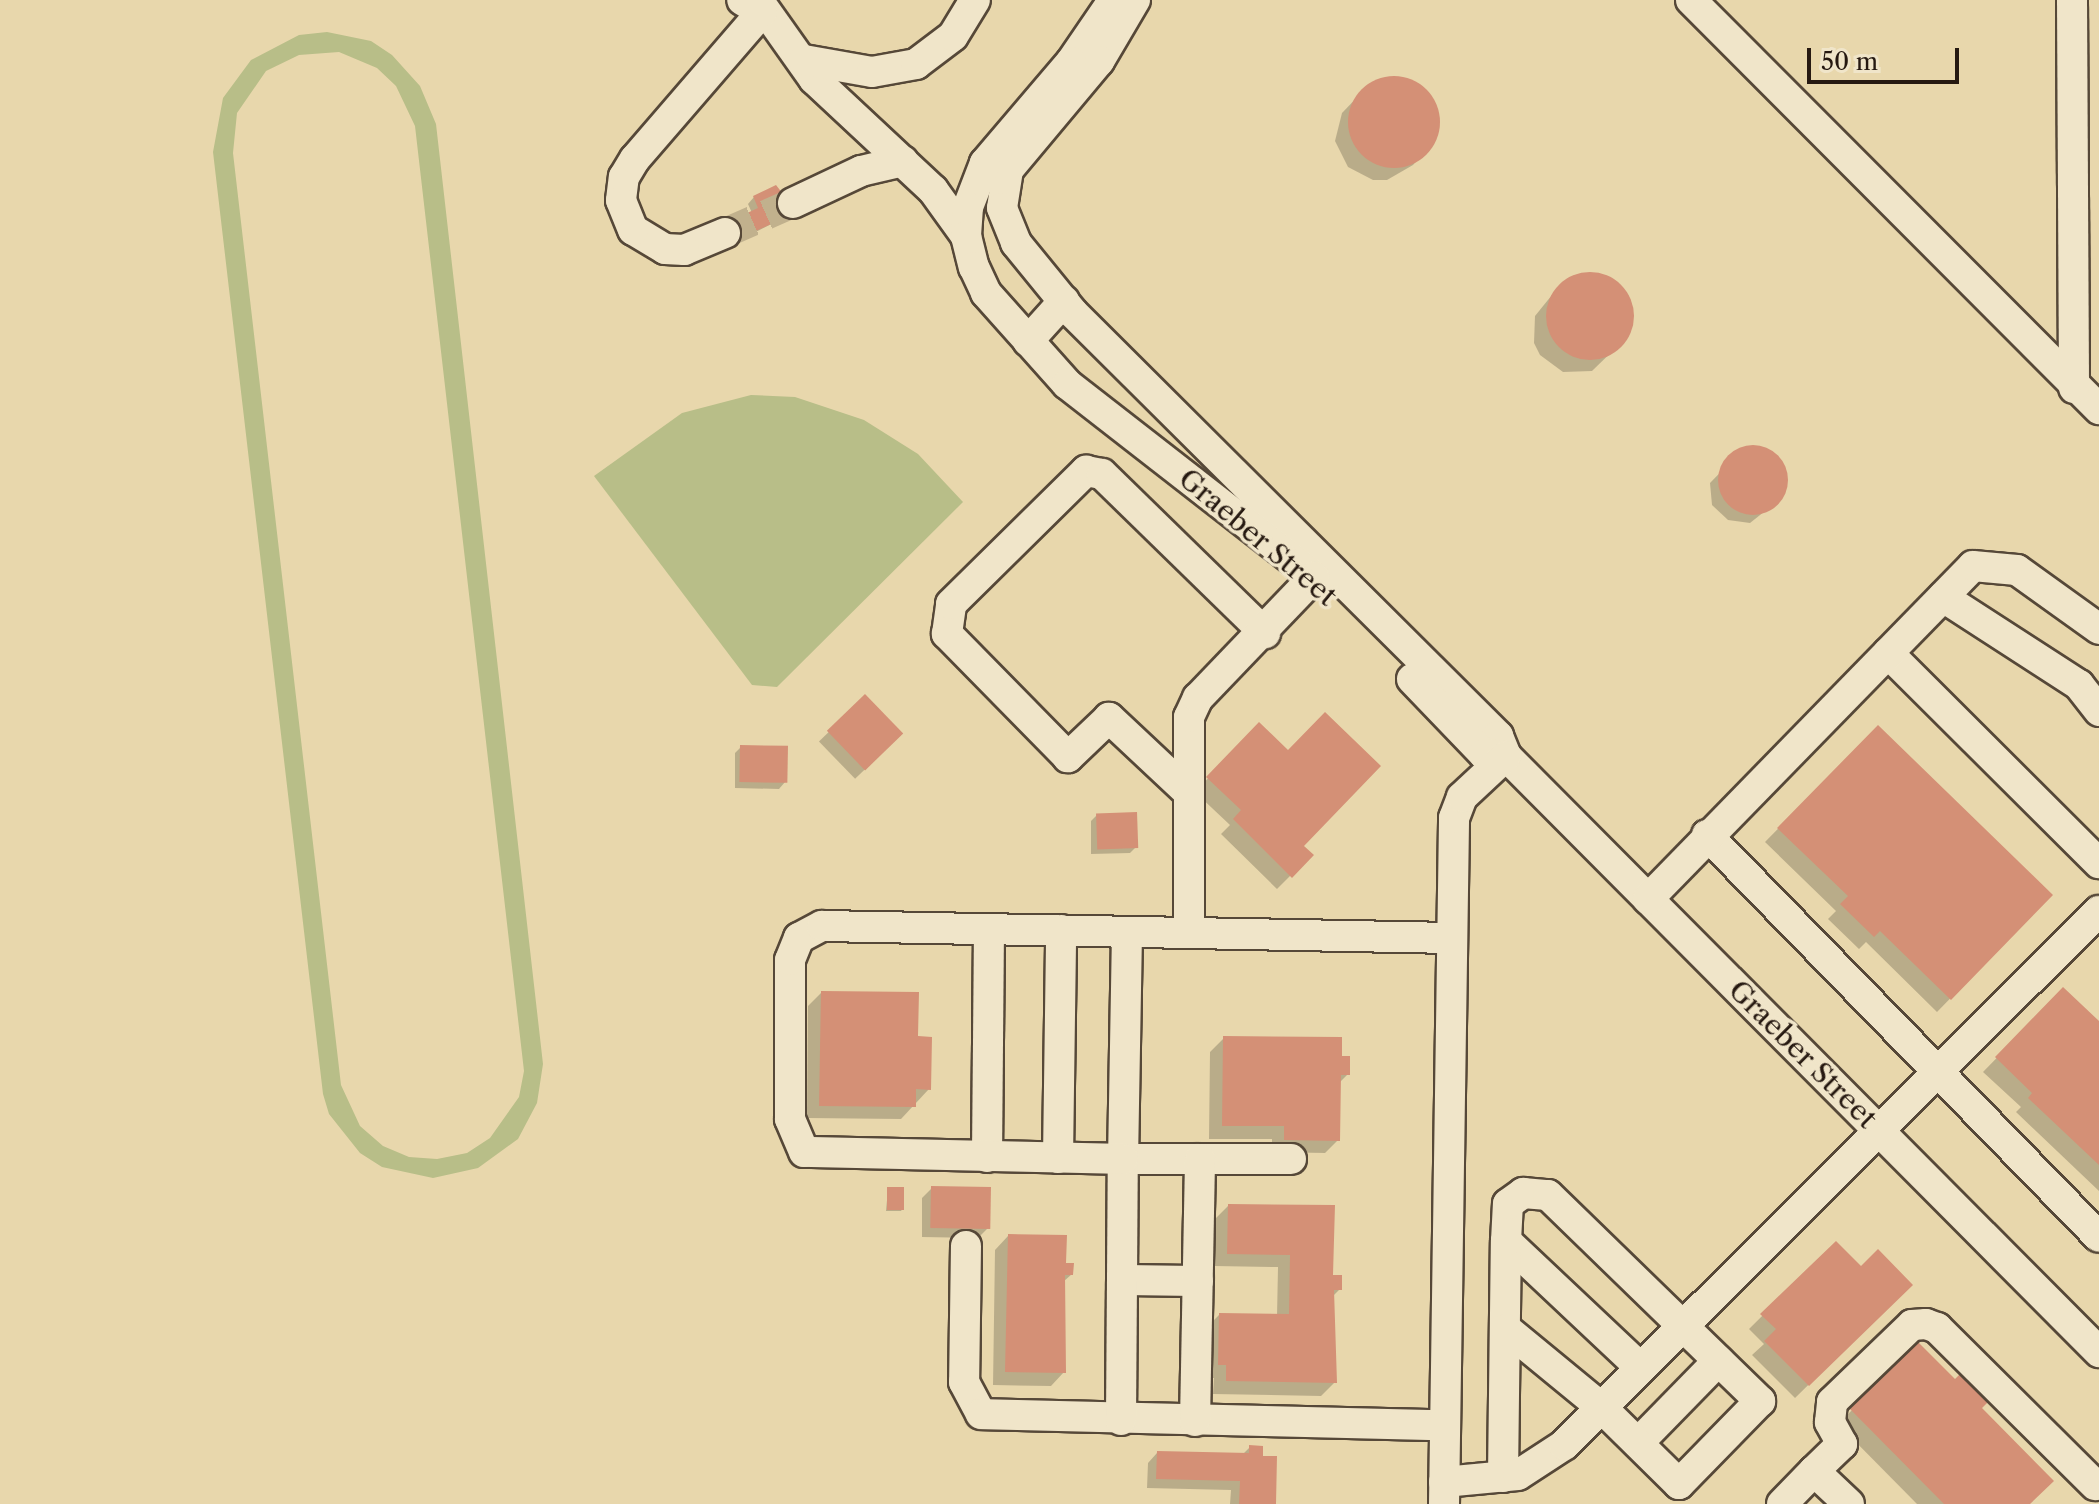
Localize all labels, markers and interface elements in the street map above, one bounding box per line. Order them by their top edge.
scale bar [1811,32,1963,82]
text: 50 m [1821,47,1878,76]
street label: Graeber Street [1172,461,1344,613]
street label: Graeber Street [1722,973,1884,1135]

